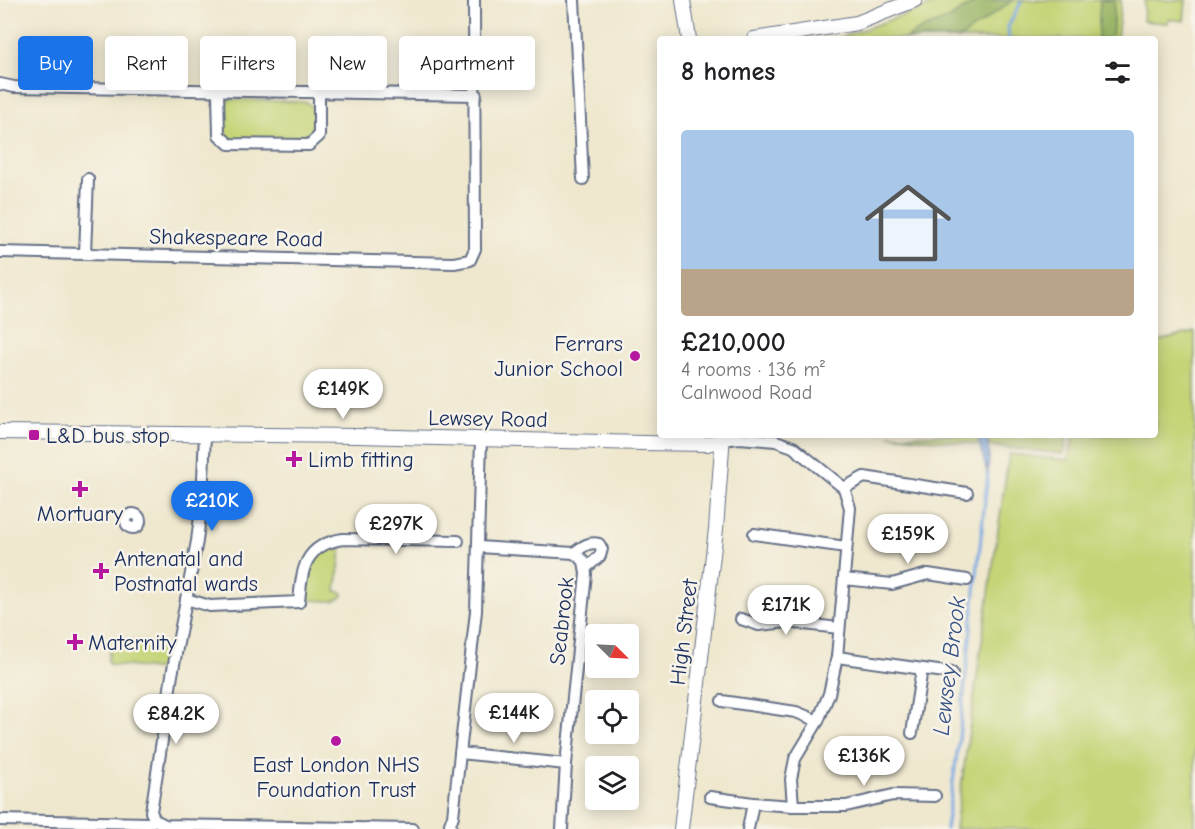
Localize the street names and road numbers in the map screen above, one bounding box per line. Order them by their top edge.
street label: Shakespeare Road [149,223,323,253]
street label: Lewsey Road [428,405,548,433]
street label: Seabrook [544,575,580,667]
street label: High Street [665,577,703,687]

